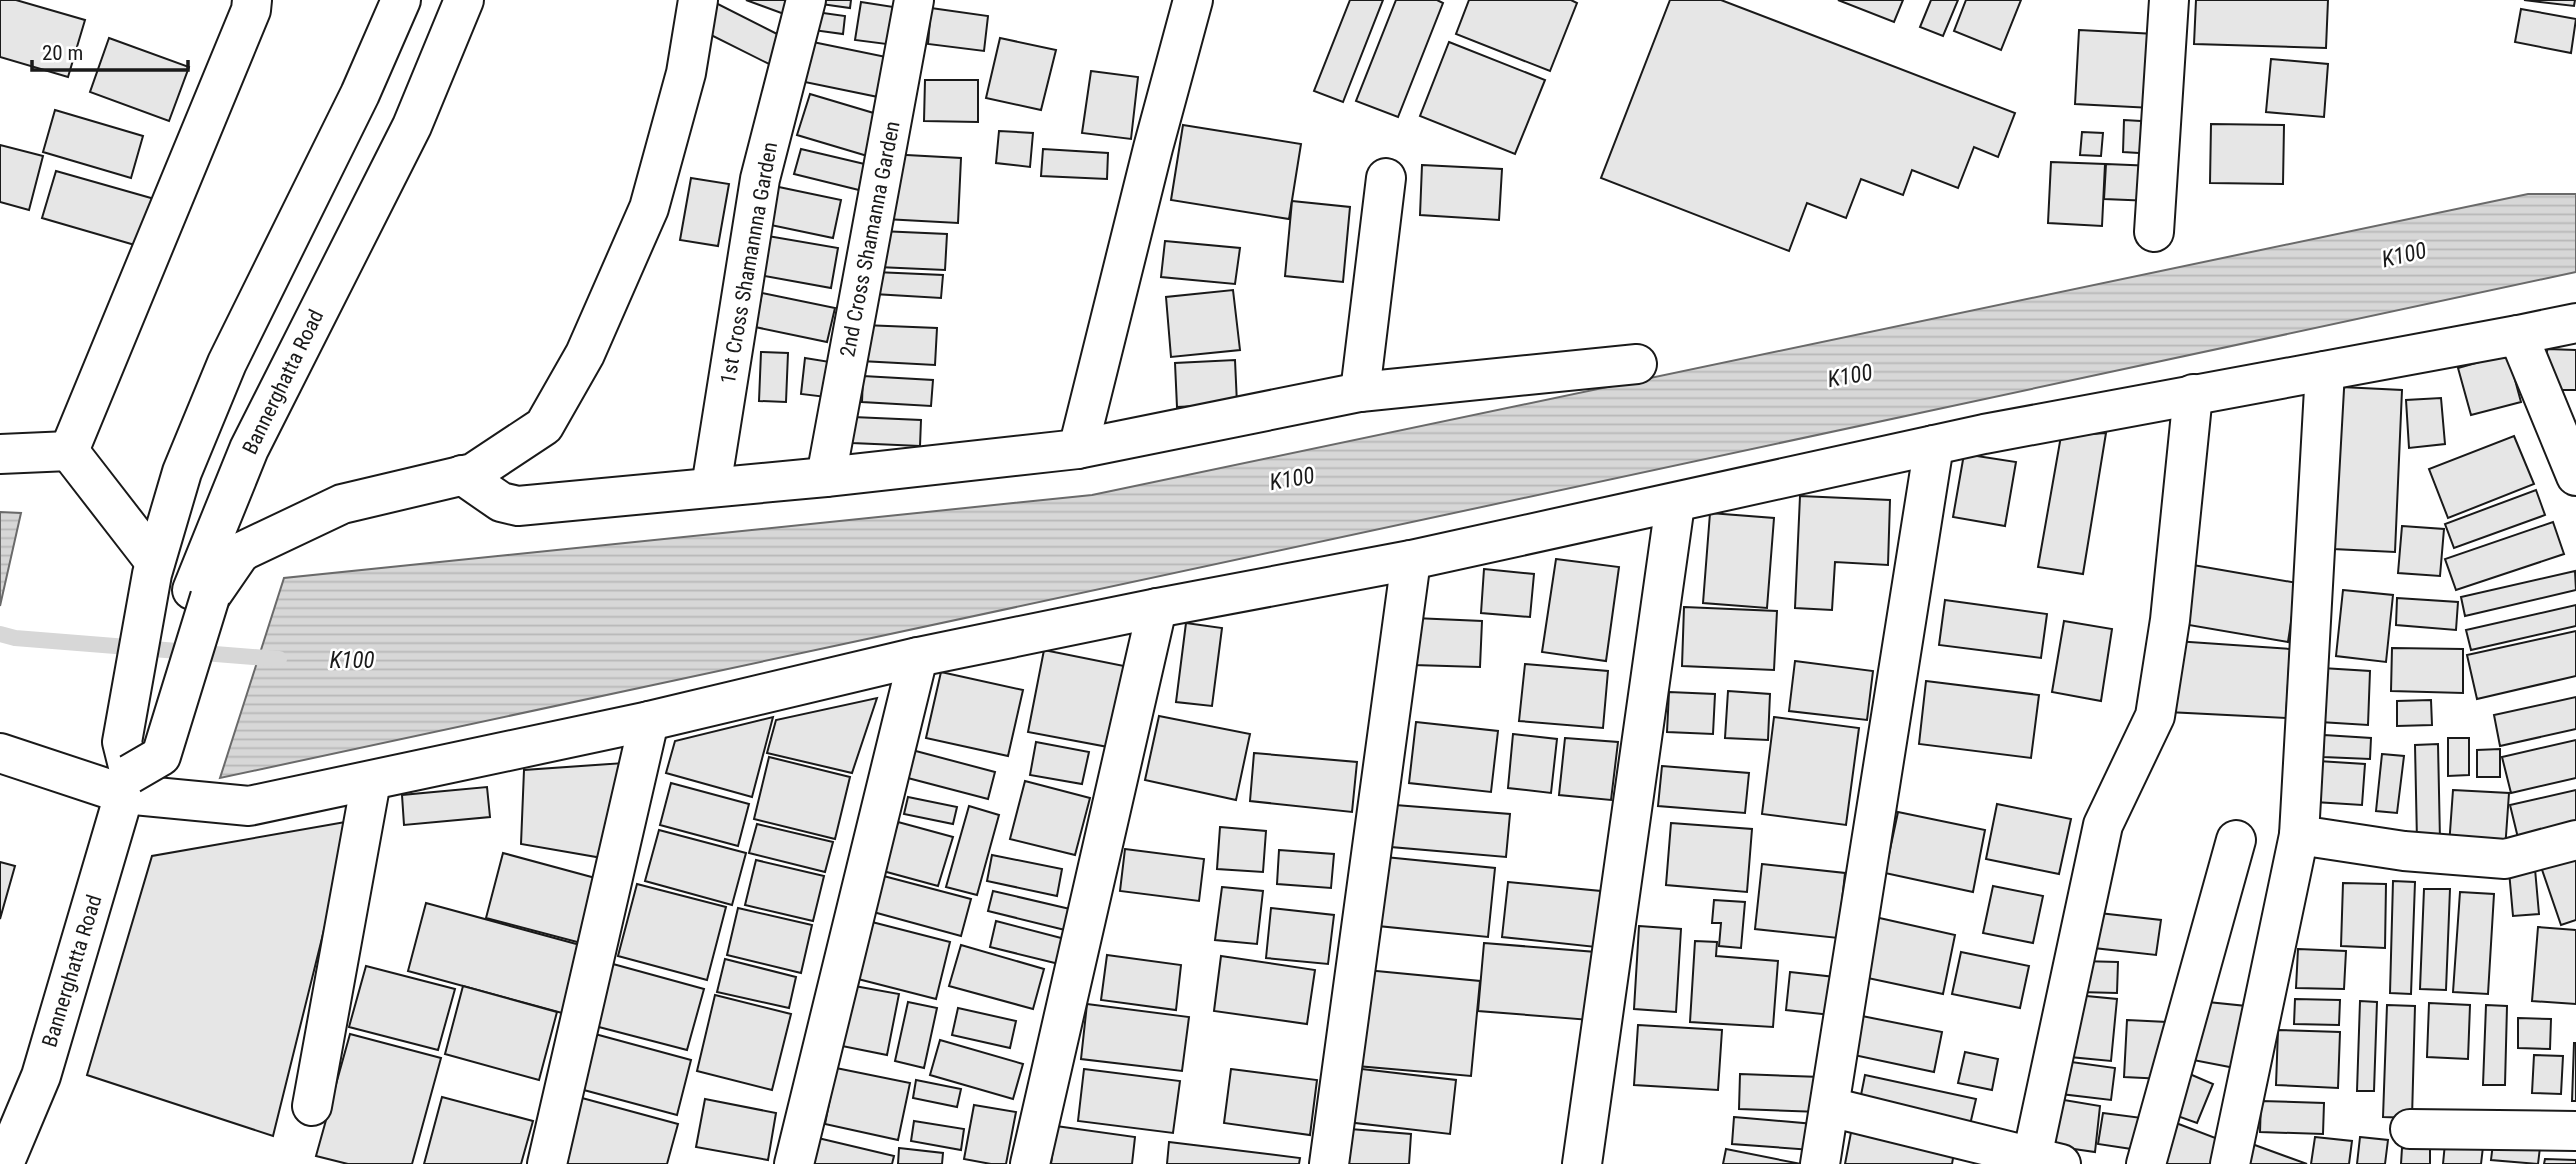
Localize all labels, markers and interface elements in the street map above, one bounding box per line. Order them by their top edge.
scale bar [32,28,187,72]
text: 20 m [42,41,83,65]
street label: 2nd Cross Shamanna Garden [835,119,905,359]
street label: 1st Cross Shamannna Garden [716,140,782,386]
water label: K100 [2379,237,2429,273]
street label: Bannerghatta Road [238,306,328,458]
water label: K100 [1825,359,1875,393]
water label: K100 [1267,462,1317,496]
water label: K100 [329,647,375,674]
street label: Bannerghatta Road [37,892,107,1050]

